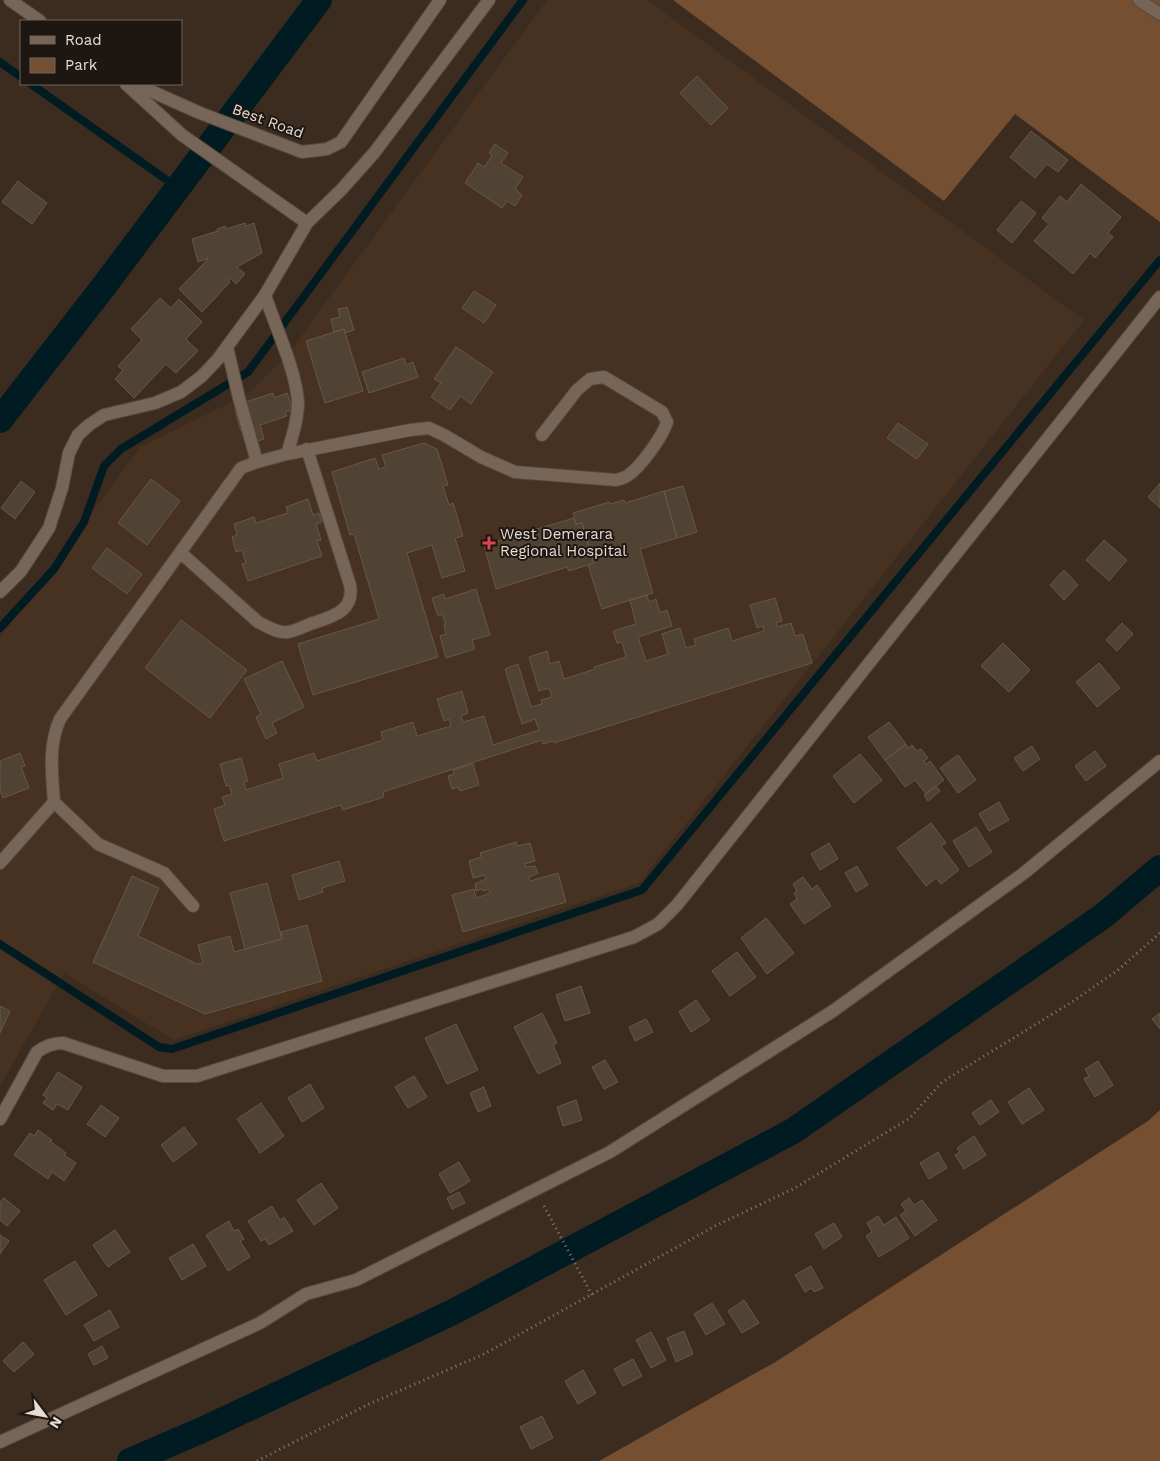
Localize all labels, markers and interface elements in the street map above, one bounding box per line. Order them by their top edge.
legend [20,20,182,85]
text: Road [65,31,102,49]
text: Park [65,56,98,74]
street label: Best Road [230,100,306,142]
place label: West Demerara Regional Hospital [500,525,627,560]
marker: West Demerara Regional Hospital [482,536,496,550]
north arrow [20,1391,70,1441]
text: N [46,1414,66,1432]

